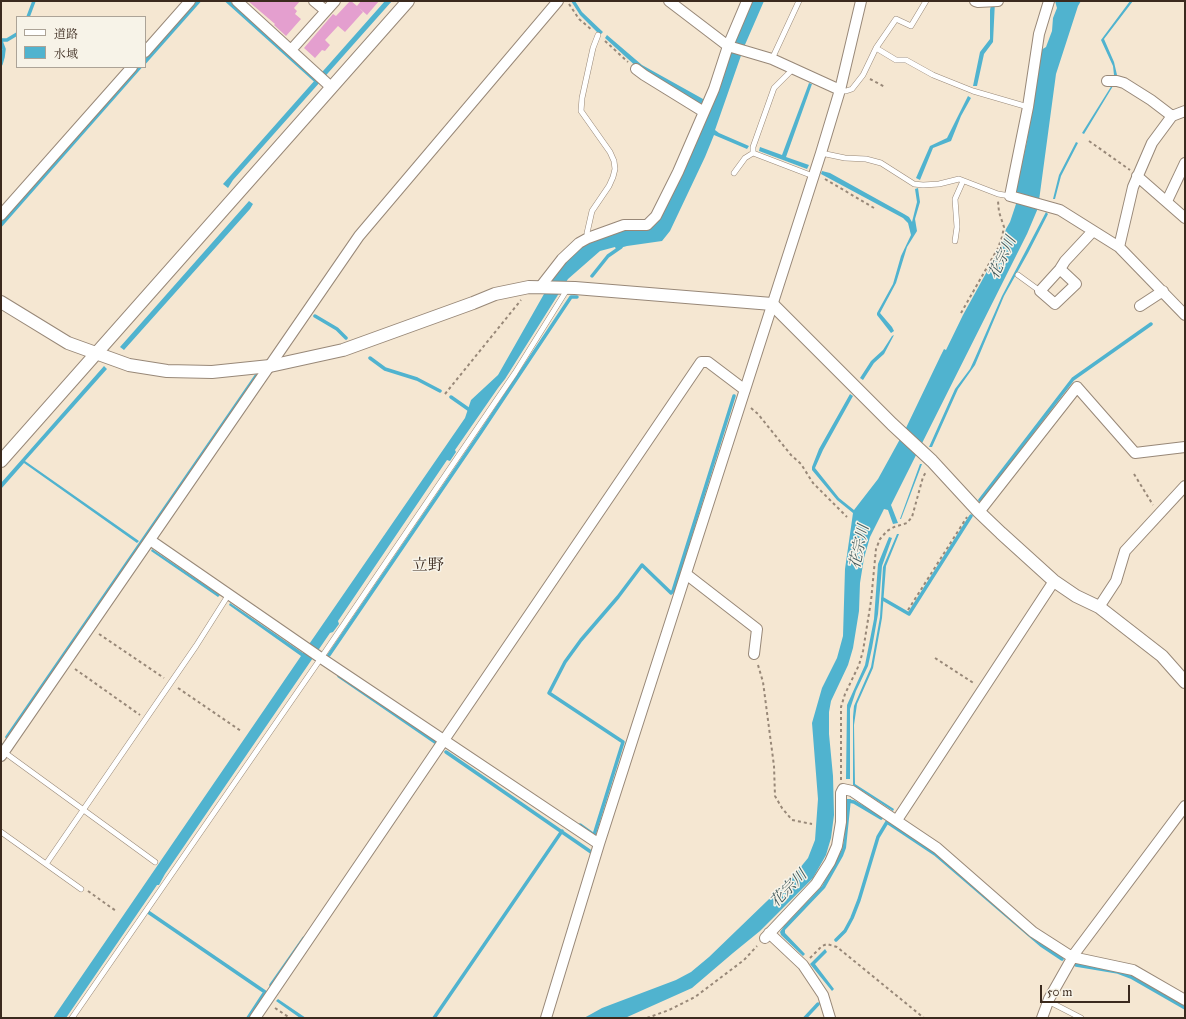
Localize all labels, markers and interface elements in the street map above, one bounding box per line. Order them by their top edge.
legend [16,16,146,68]
text: 道路 [54,27,78,41]
text: 水域 [54,47,78,61]
water label: 花宗川 [985,234,1021,282]
water label: 花宗川 [847,523,873,571]
district label: 立野 [412,556,444,576]
water label: 花宗川 [767,867,811,911]
scale bar [1042,977,1132,1003]
text: 50 m [1047,985,1072,999]

